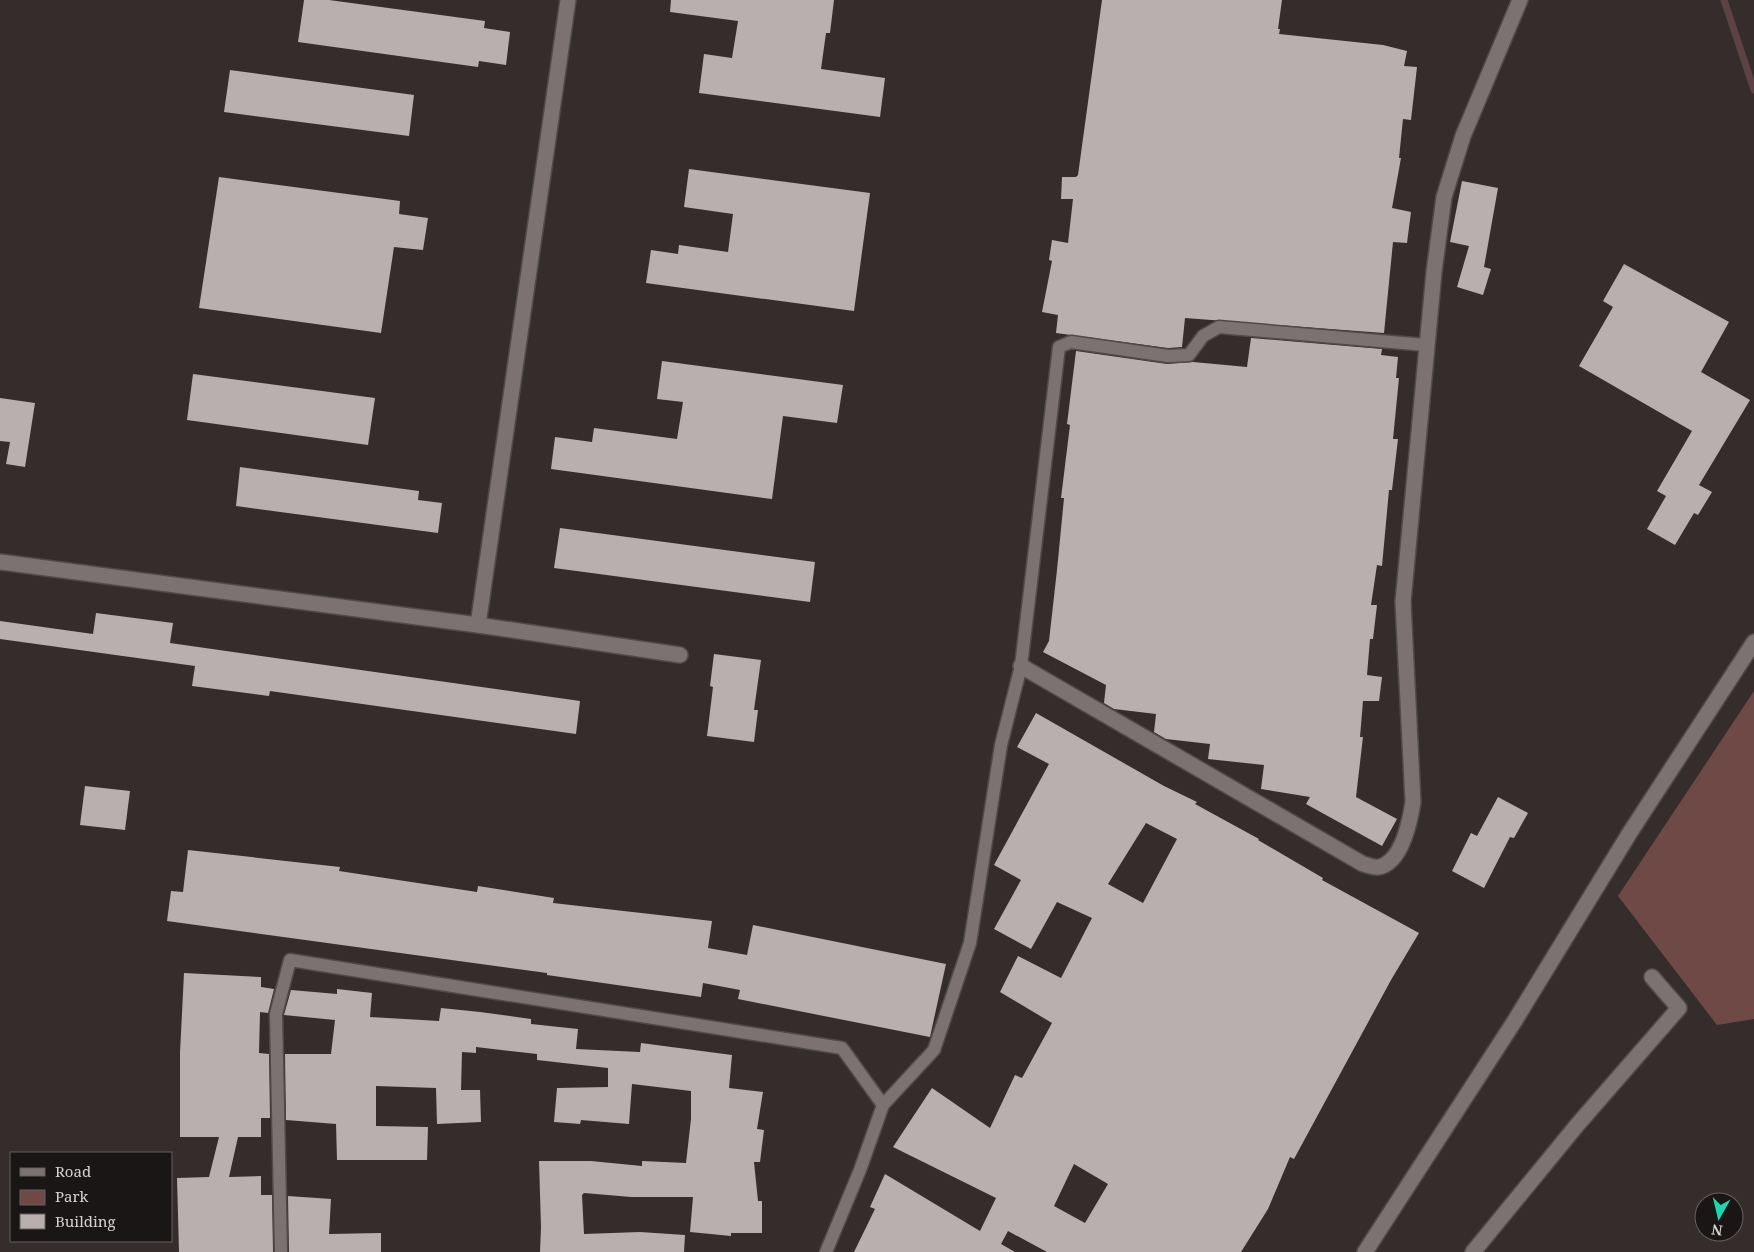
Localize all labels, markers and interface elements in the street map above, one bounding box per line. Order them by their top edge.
legend [10,1152,172,1242]
text: Road [55,1161,91,1181]
text: Park [55,1186,89,1206]
north arrow [1694,1192,1744,1242]
text: Building [55,1211,116,1231]
text: N [1710,1220,1724,1241]

